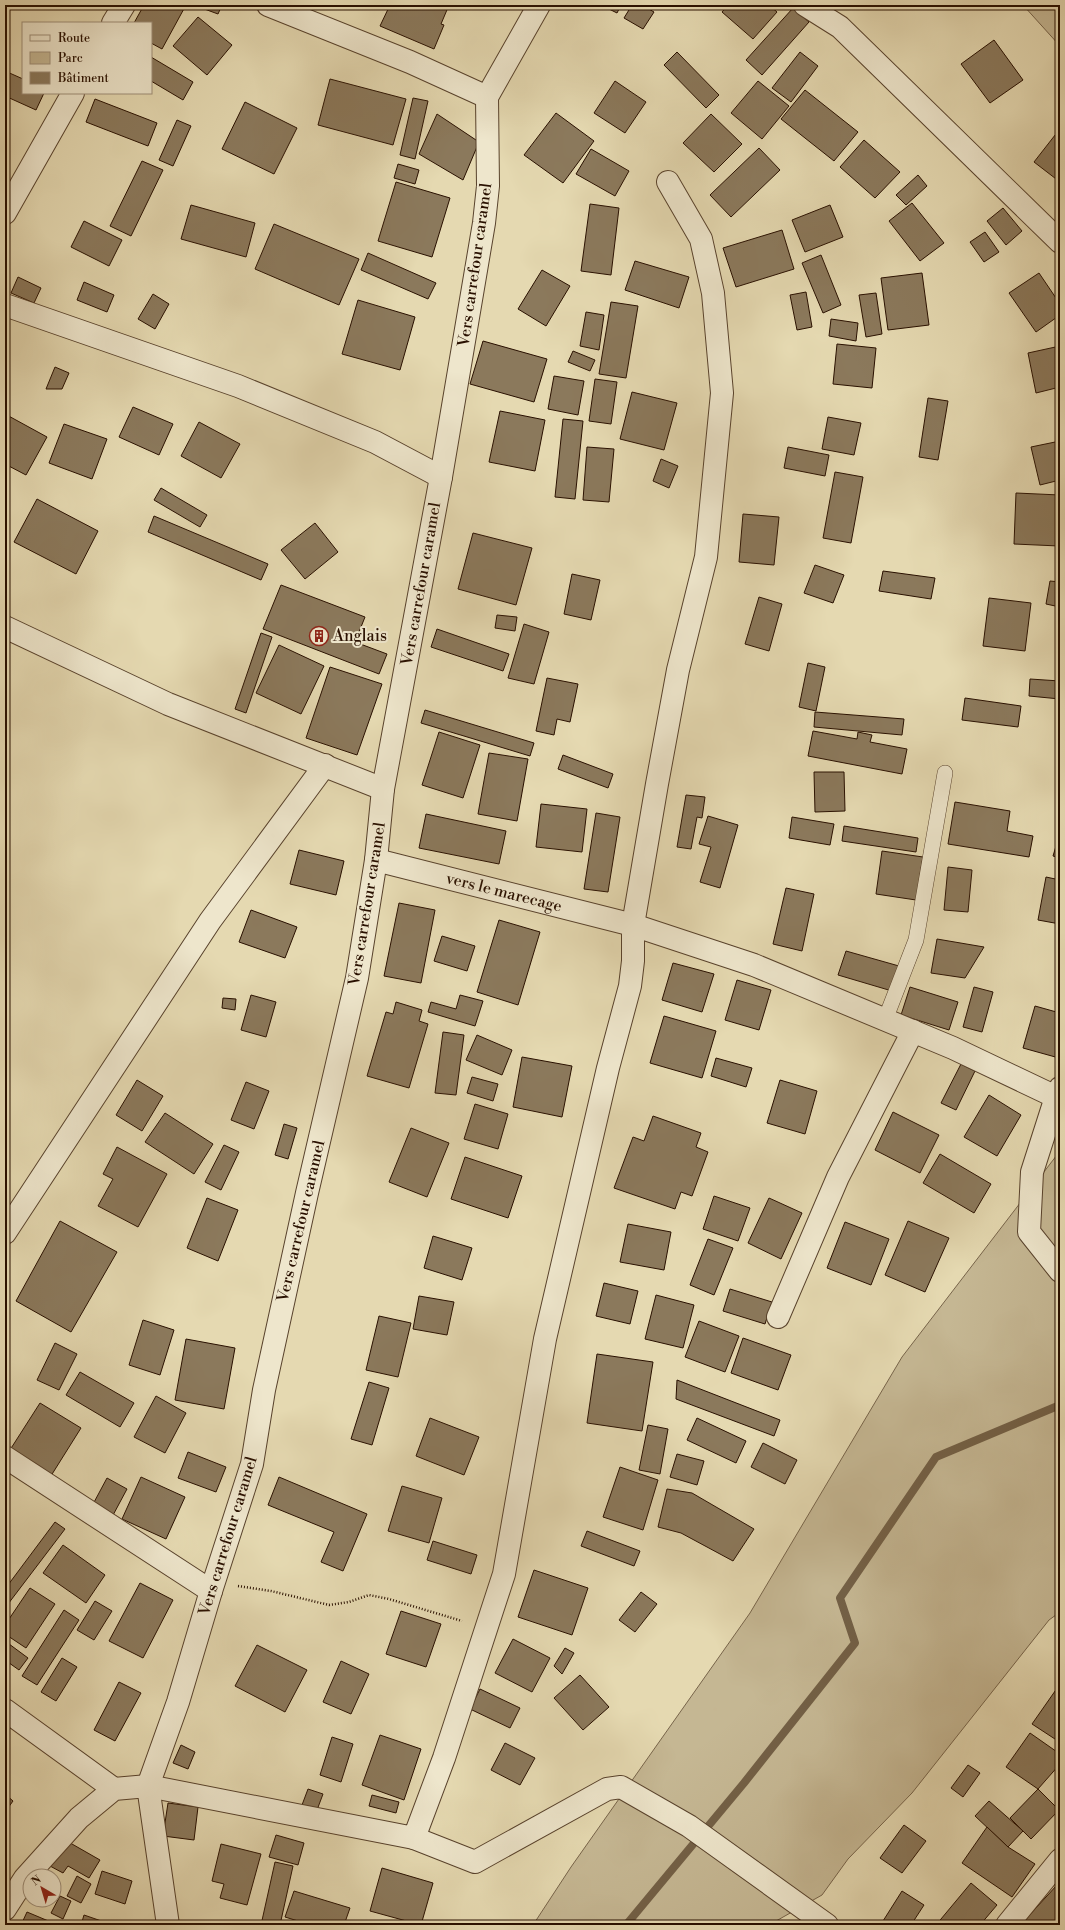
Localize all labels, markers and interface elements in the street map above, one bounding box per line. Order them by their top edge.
legend [22,22,152,94]
text: Route [58,31,90,46]
text: Parc [58,51,83,66]
text: Bâtiment [57,71,109,86]
street label: Vers carrefour caramel [453,181,496,349]
street label: Vers carrefour caramel [397,501,445,668]
building icon: Anglais [308,625,330,647]
place label: Anglais [332,626,387,646]
street label: Vers carrefour caramel [344,821,390,988]
street label: vers le marecage [443,868,564,917]
street label: Vers carrefour caramel [272,1138,329,1305]
street label: Vers carrefour caramel [194,1454,262,1619]
north arrow [22,1868,62,1908]
text: N [29,1873,44,1889]

